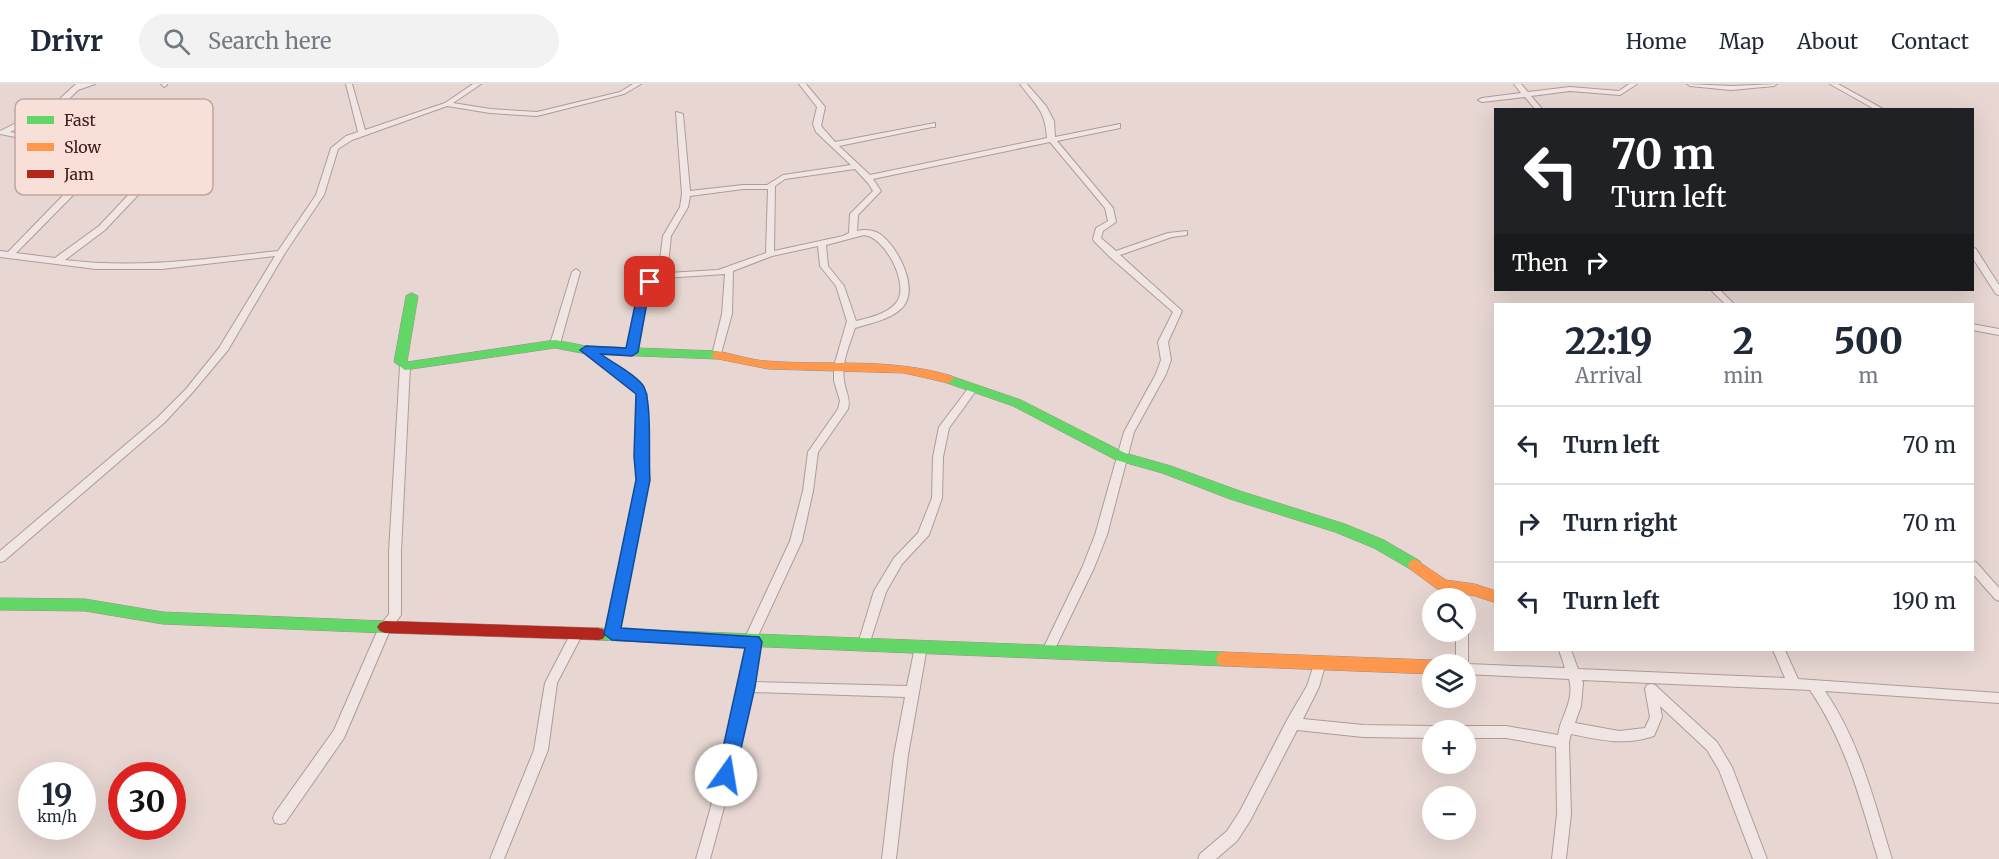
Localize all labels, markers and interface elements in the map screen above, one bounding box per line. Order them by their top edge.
search box [139,14,559,68]
text: Drivr [30,23,103,59]
icon: search [160,25,193,58]
text: Search here [208,27,331,55]
text: Home [1626,28,1686,55]
text: Map [1719,28,1764,55]
text: About [1797,28,1858,55]
text: Contact [1891,28,1969,55]
legend [15,99,213,195]
text: Fast [64,110,97,130]
text: 70 m [1611,128,1715,180]
icon: left [1512,132,1590,210]
text: Slow [64,137,102,157]
text: Jam [63,164,94,184]
text: Turn left [1611,180,1726,214]
icon: right [1580,246,1613,279]
text: Then [1512,249,1568,277]
pin [624,256,675,307]
icon: arrive [633,265,666,298]
text: 22:19 [1565,319,1653,364]
text: 2 [1733,319,1754,364]
text: 500 [1834,319,1903,364]
text: Arrival [1575,363,1642,388]
text: min [1724,363,1763,388]
text: m [1859,363,1878,388]
icon: left [1512,429,1545,462]
text: Turn left [1563,431,1660,459]
text: 70 m [1903,431,1956,459]
icon: right [1512,507,1545,540]
text: Turn right [1563,509,1677,537]
text: 70 m [1903,509,1956,537]
icon: left [1512,585,1545,618]
text: Turn left [1563,587,1660,615]
text: 190 m [1893,587,1956,615]
map controls [1422,588,1476,840]
button: search [1422,588,1476,642]
button: layers [1422,654,1476,708]
button: + [1422,720,1476,774]
position arrow [694,743,758,807]
speed limit sign: 30 [108,762,186,840]
text: 19 [41,775,73,813]
button: − [1422,786,1476,840]
text: km/h [37,807,77,826]

